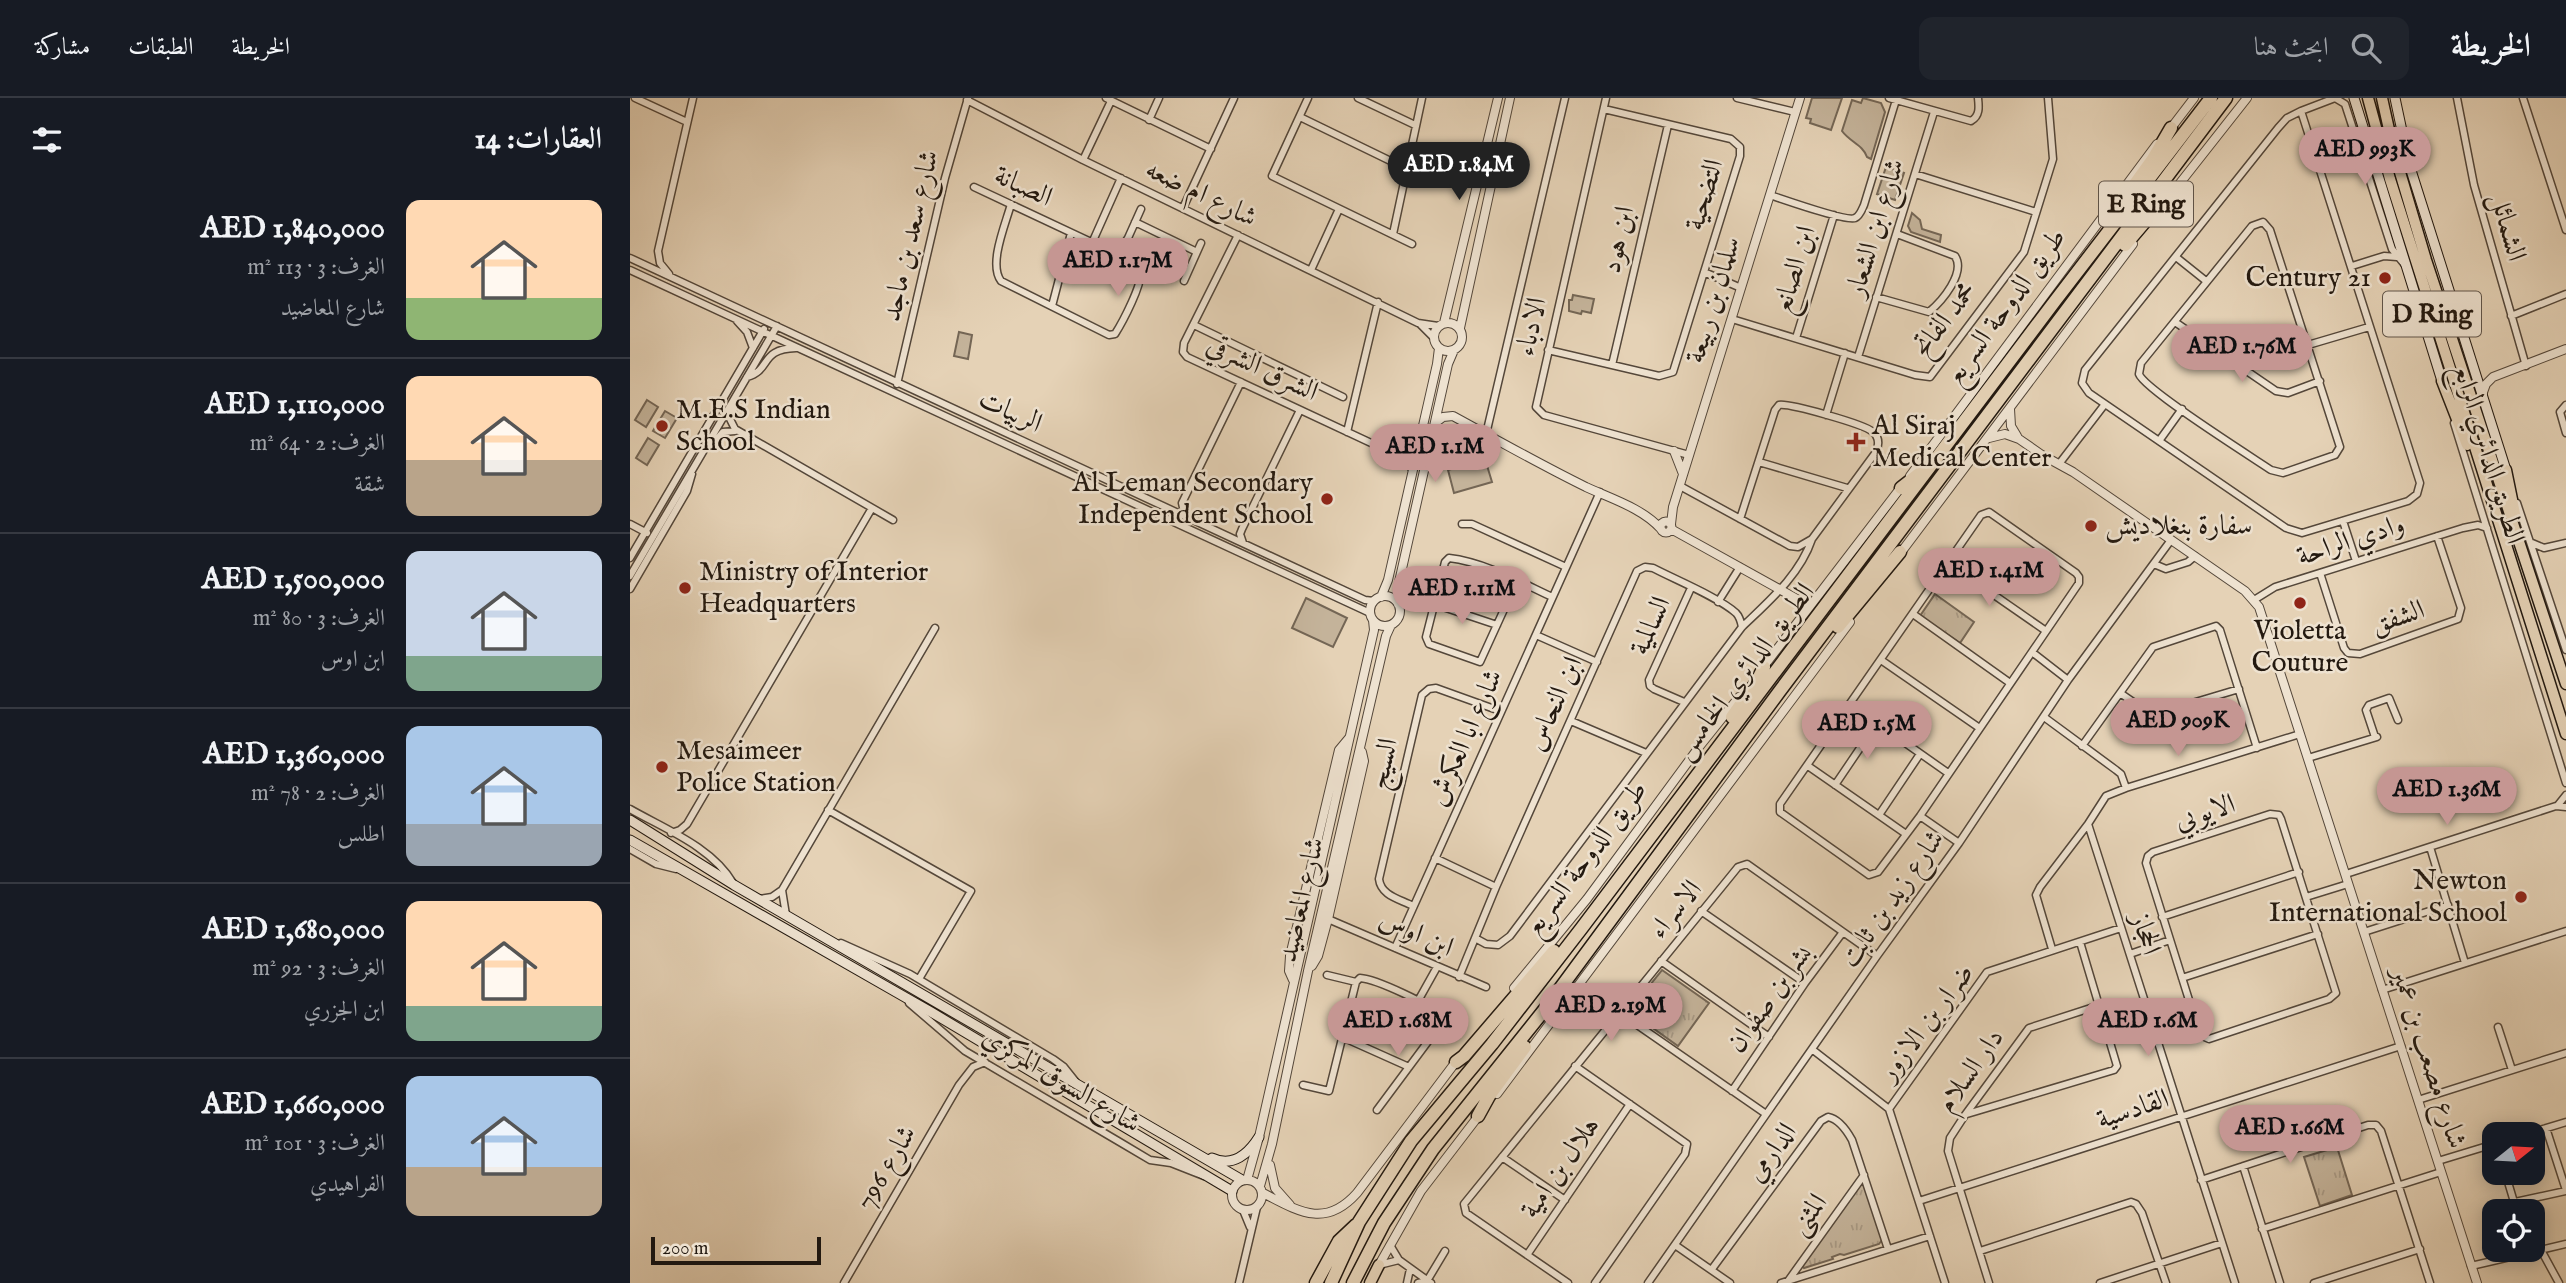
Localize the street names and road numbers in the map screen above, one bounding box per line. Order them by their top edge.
street label: شارع سعد بن ماجد [874,147,952,326]
street label: شارع ام ضعه [1137,152,1263,241]
street label: التضحية [1678,155,1732,235]
street label: شارع ابن الشعار [1838,155,1917,305]
street label: الصبانة [988,158,1058,216]
road number: E Ring [2099,181,2193,226]
street label: الشمائل [2481,189,2533,265]
street label: ابن هود [1594,203,1644,277]
street label: ابن الصانع [1765,222,1831,320]
street label: طريق الدوحة السريع [1937,222,2080,396]
street label: سلمان بن ربيعة [1678,232,1750,368]
street label: محمد الفاتح [1905,275,1989,368]
road number: D Ring [2383,292,2481,336]
street label: الادباء [1508,294,1556,360]
street label: الشرق الشرقي [1199,328,1324,413]
street label: الطريق الدائري الرابع [2438,359,2532,550]
street label: الربيات [972,382,1048,442]
street label: وادي الراحة [2293,507,2410,578]
street label: الطريق الدائري الخامس [1667,576,1825,769]
street label: السالمية [1623,591,1679,661]
street label: الشفق [2367,593,2429,643]
street label: ابن النحاس [1519,651,1591,757]
street label: شارع ابا العكرش [1420,664,1515,814]
street label: السيج [1361,735,1412,794]
street label: طريق الدوحة السريع [1516,774,1661,947]
street label: الايوبي [2170,787,2241,842]
street label: شارع زيد بن ثابت [1833,823,1956,977]
street label: شارع المعاضيد [1271,834,1337,967]
street label: الاسراء [1642,873,1710,947]
street label: ابن اوس [1373,902,1459,966]
street label: الحجاز [2121,906,2168,960]
street label: بشر بن صفوان [1720,938,1820,1060]
street label: ضرار بن الازور [1870,957,1983,1091]
street label: شارع مصعب بن عمير [2377,960,2474,1155]
street label: شارع السوق المركزي [973,1020,1147,1146]
street label: دار السلام [1929,1022,2017,1123]
street label: القادسية [2092,1082,2174,1138]
street label: هلال بن امية [1513,1110,1609,1226]
street label: الدارمي [1739,1116,1808,1191]
street label: شارع 796 [849,1119,929,1219]
street label: المثنى [1782,1187,1837,1243]

